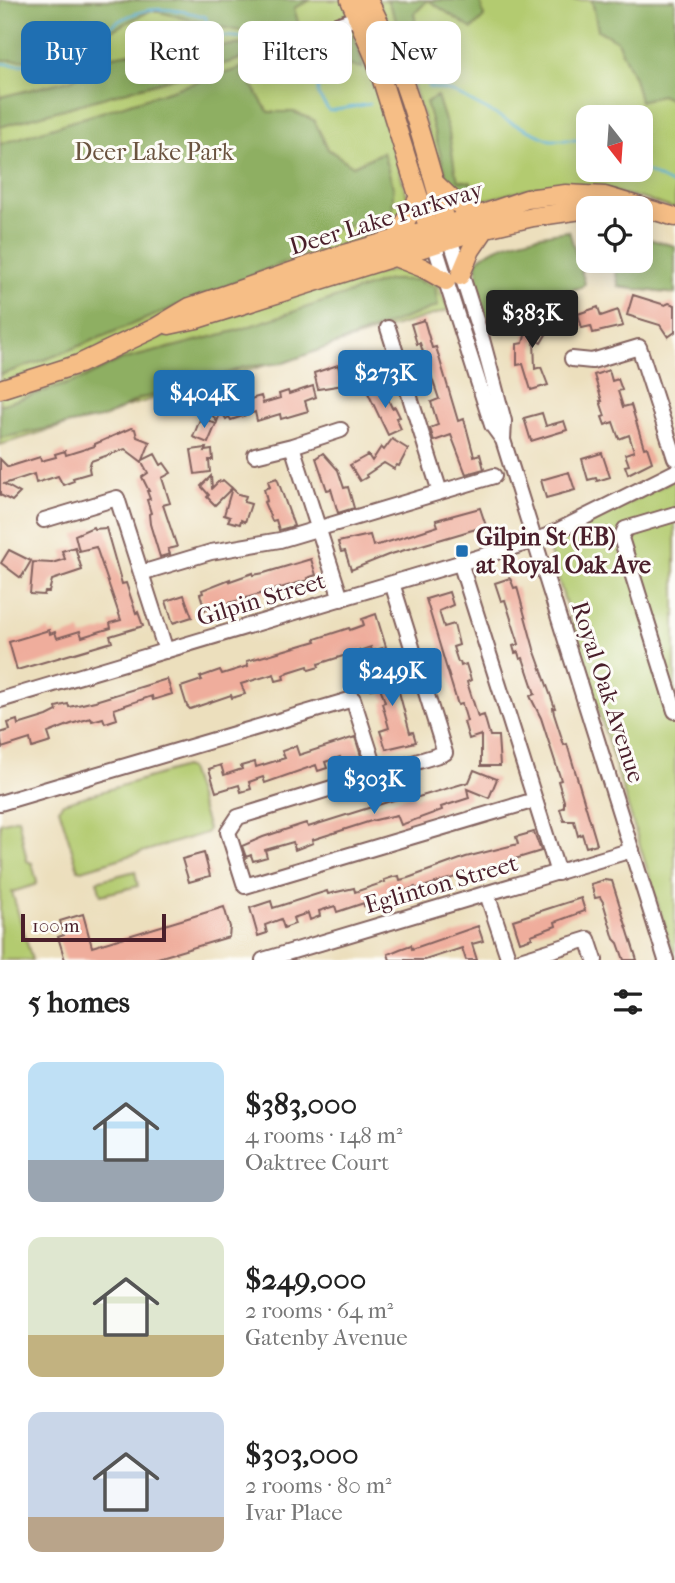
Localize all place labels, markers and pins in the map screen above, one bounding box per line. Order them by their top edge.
pin: $383K [483,290,581,350]
pin: $273K [336,350,434,410]
pin: $404K [155,370,253,430]
place label: Gilpin St (EB) at Royal Oak Ave [476,523,651,579]
marker: Gilpin St (EB) at Royal Oak Ave [454,543,470,559]
pin: $249K [343,648,441,708]
pin: $303K [325,756,423,816]

